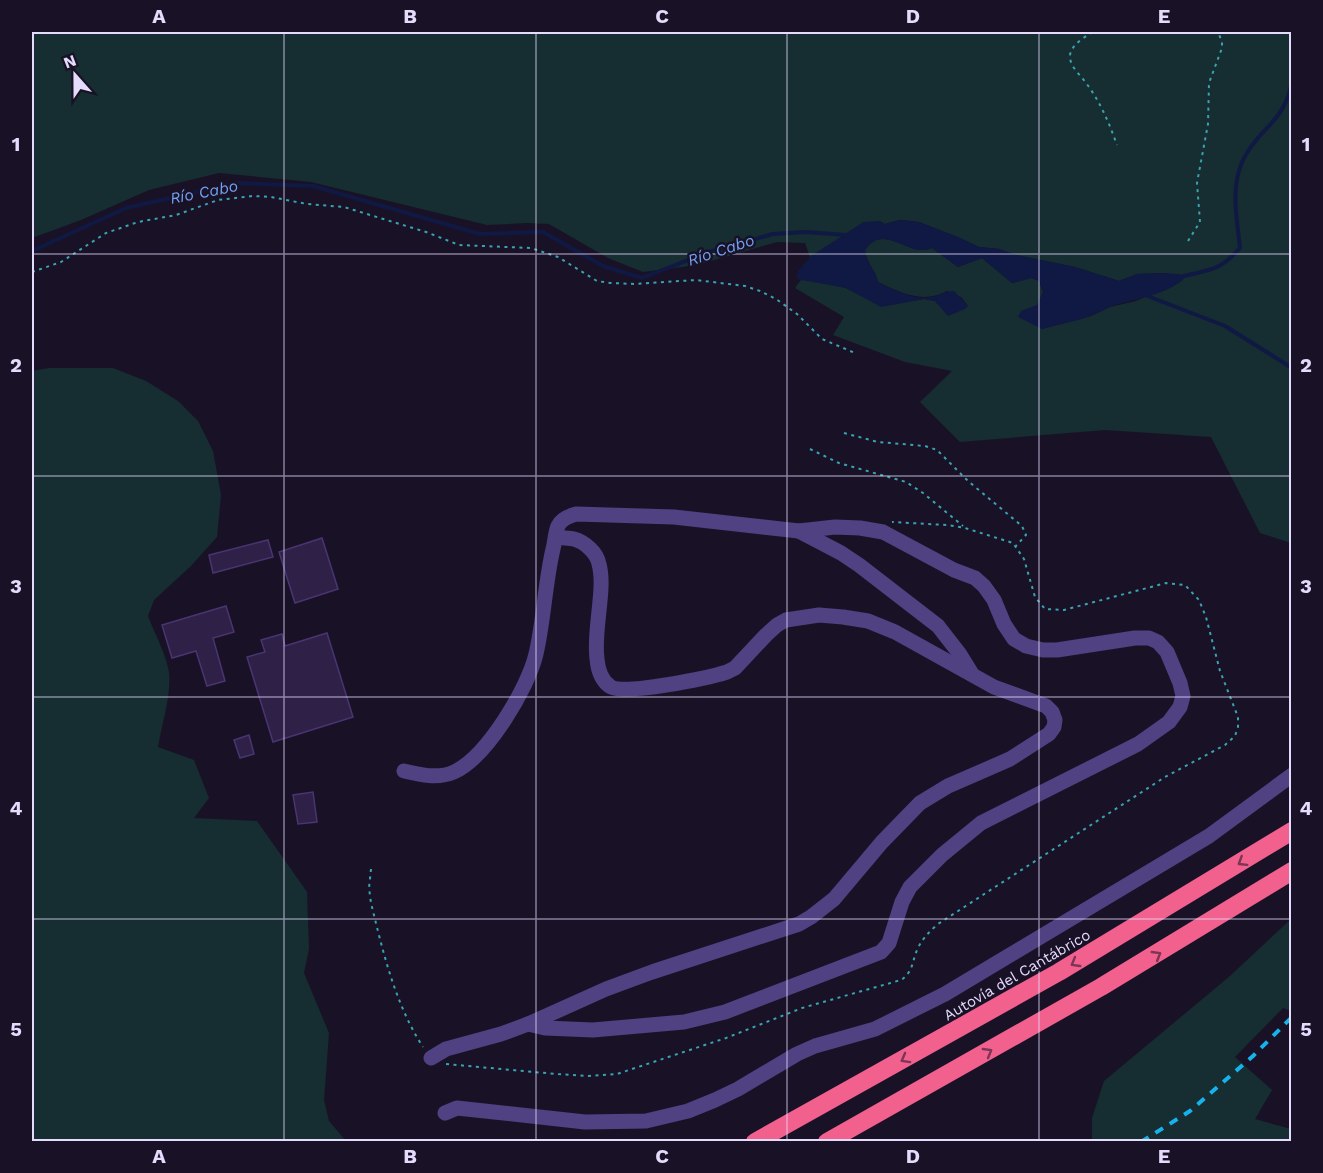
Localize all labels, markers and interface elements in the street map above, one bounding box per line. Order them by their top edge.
text: A [152,4,166,28]
text: B [403,4,417,28]
text: C [655,4,669,28]
text: D [906,4,920,28]
text: E [1158,4,1170,28]
north arrow [45,45,105,105]
text: N [61,50,79,72]
text: 1 [12,132,20,156]
text: 1 [1302,132,1310,156]
water label: Río Cabo [168,176,240,208]
water label: Río Cabo [685,230,757,270]
text: 2 [10,353,22,377]
text: 2 [1300,353,1312,377]
text: 3 [10,574,22,598]
text: 3 [1300,574,1312,598]
text: 4 [10,796,23,820]
text: 4 [1300,796,1313,820]
one-way arrow [1238,855,1248,867]
street label: Autovía del Cantábrico [941,926,1093,1024]
one-way arrow [1151,950,1161,962]
one-way arrow [1071,956,1081,967]
text: 5 [10,1017,22,1041]
text: 5 [1300,1017,1312,1041]
one-way arrow [982,1048,992,1059]
one-way arrow [901,1052,912,1064]
text: A [152,1144,166,1168]
text: B [403,1144,417,1168]
text: C [655,1144,669,1168]
text: D [906,1144,920,1168]
text: E [1158,1144,1170,1168]

